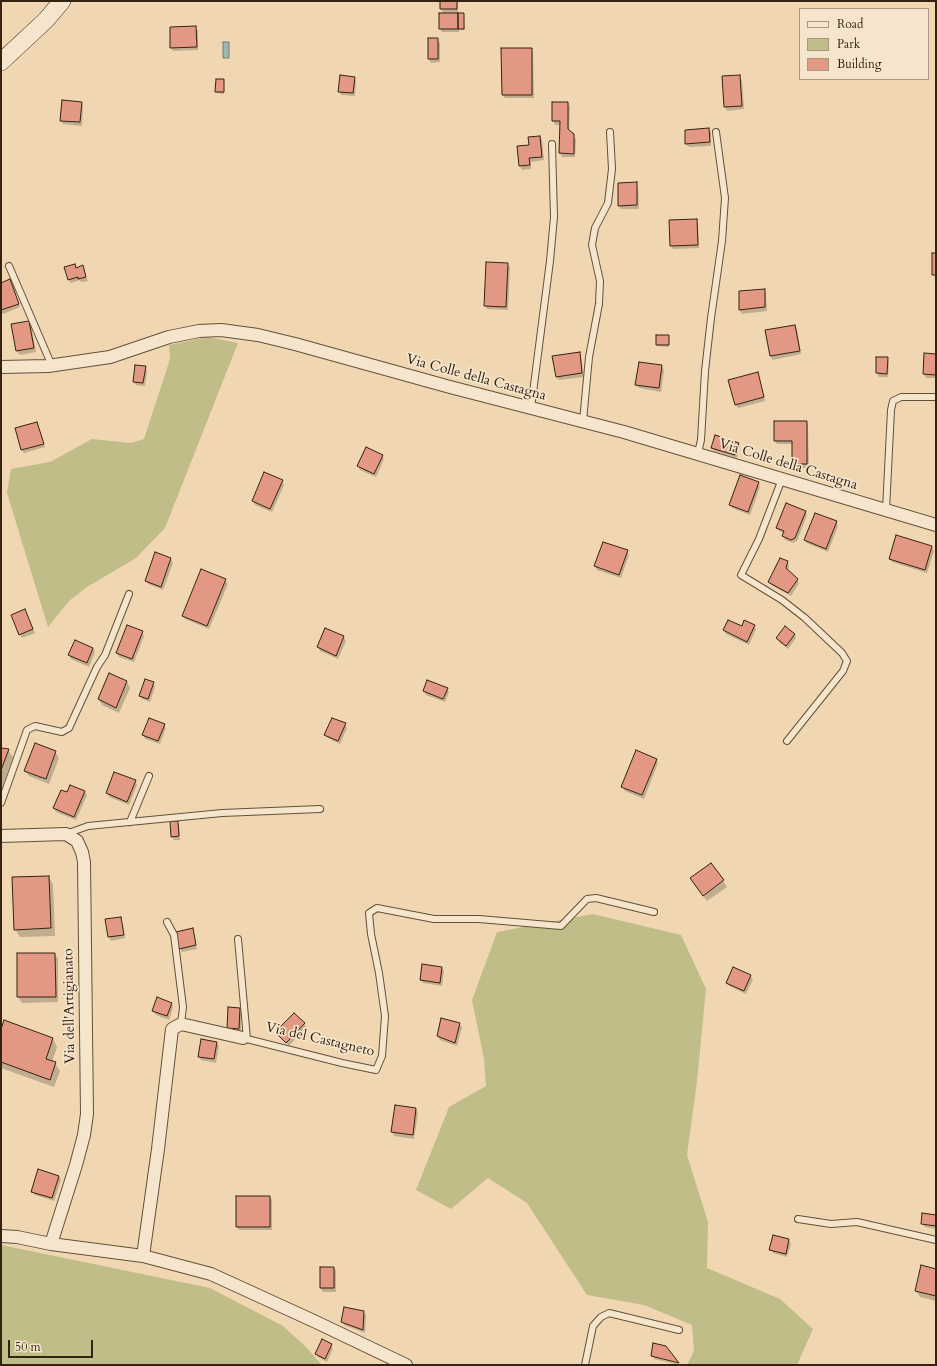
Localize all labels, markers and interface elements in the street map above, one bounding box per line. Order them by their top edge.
legend [799,8,929,80]
text: Road [837,16,863,32]
text: Park [837,36,860,52]
text: Building [837,56,881,72]
street label: Via Colle della Castagna [404,351,548,405]
street label: Via Colle della Castagna [717,436,859,494]
street label: Via dell'Artigianato [61,948,79,1064]
street label: Via del Castagneto [264,1019,376,1061]
scale bar [10,1332,95,1358]
text: 50 m [15,1339,41,1355]

